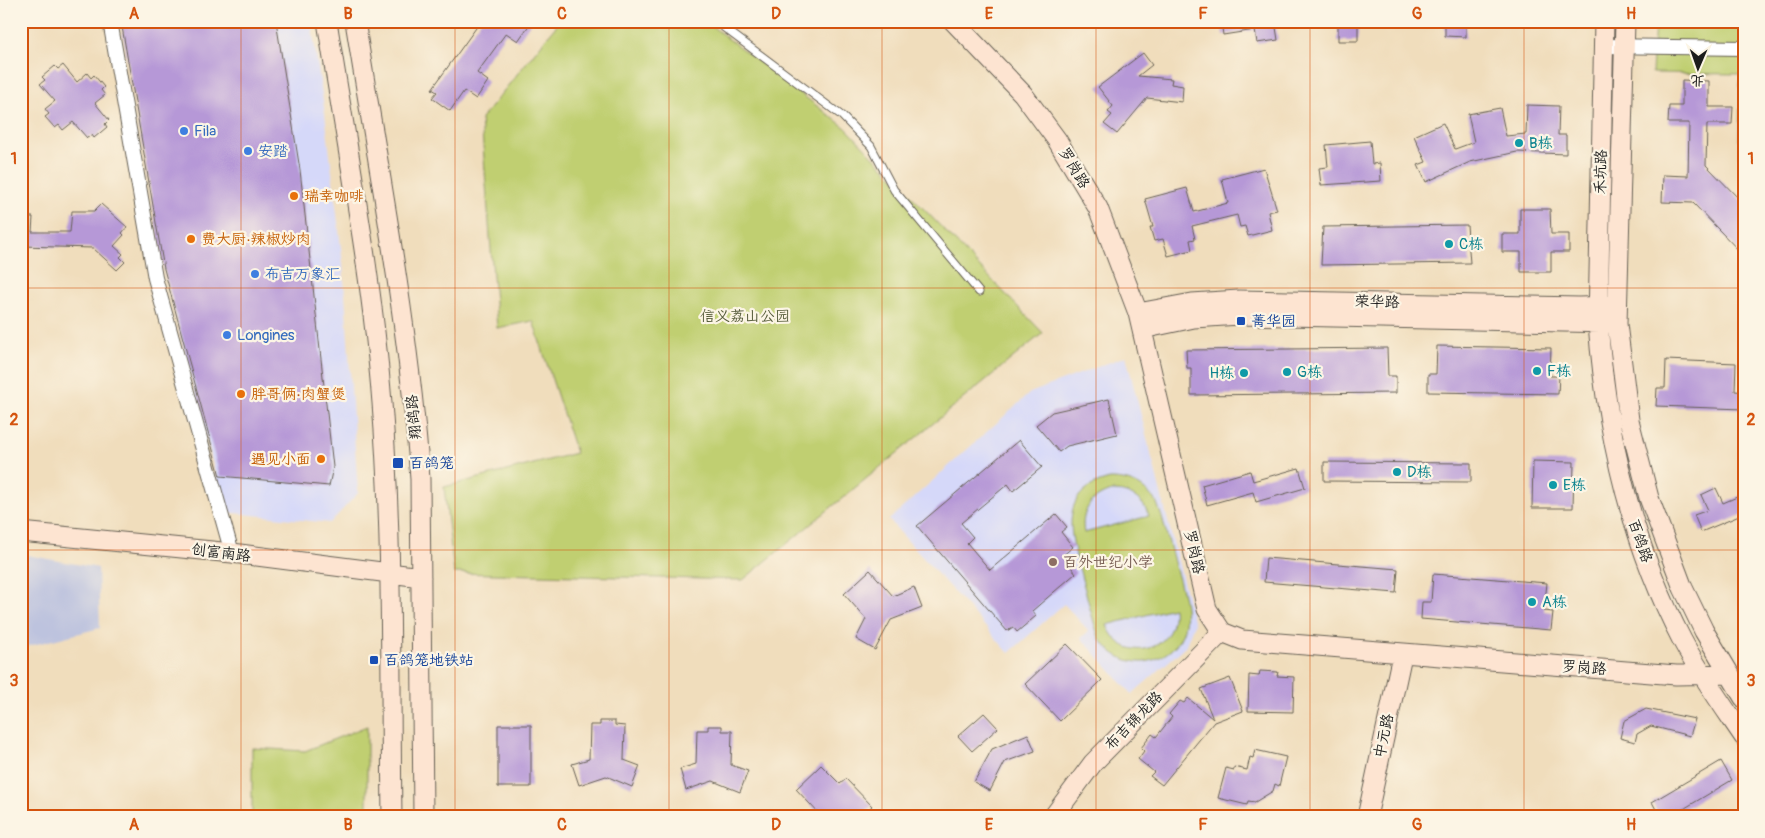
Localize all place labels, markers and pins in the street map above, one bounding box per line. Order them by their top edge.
place label: Fila [194,122,216,141]
marker: Fila [178,125,190,137]
place label: B栋 [1529,134,1553,153]
marker: B栋 [1513,137,1525,149]
place label: 安踏 [258,142,288,161]
marker: 安踏 [242,145,254,157]
place label: 瑞幸咖啡 [304,187,364,206]
marker: 瑞幸咖啡 [288,190,300,202]
place label: 费大厨·辣椒炒肉 [201,230,311,249]
marker: 费大厨·辣椒炒肉 [185,233,197,245]
place label: C栋 [1459,235,1483,254]
marker: C栋 [1443,238,1455,250]
place label: 布吉万象汇 [265,265,340,284]
marker: 布吉万象汇 [249,268,261,280]
place label: 菁华园 [1251,312,1296,331]
marker: 菁华园 [1235,315,1247,327]
place label: Longines [237,326,295,345]
marker: Longines [221,329,233,341]
place label: F栋 [1547,362,1571,381]
place label: G栋 [1297,363,1322,382]
place label: H栋 [1210,364,1234,383]
marker: F栋 [1531,365,1543,377]
marker: G栋 [1281,366,1293,378]
marker: H栋 [1238,367,1250,379]
place label: 胖哥俩·肉蟹煲 [251,385,346,404]
marker: 胖哥俩·肉蟹煲 [235,388,247,400]
place label: 遇见小面 [251,450,311,469]
marker: 遇见小面 [315,453,327,465]
place label: 百鸽笼 [409,454,454,473]
marker: 百鸽笼 [391,456,405,470]
place label: D栋 [1407,463,1431,482]
marker: D栋 [1391,466,1403,478]
place label: E栋 [1563,476,1586,495]
marker: E栋 [1547,479,1559,491]
place label: 百外世纪小学 [1063,553,1153,572]
marker: 百外世纪小学 [1047,556,1059,568]
place label: A栋 [1542,593,1567,612]
marker: A栋 [1526,596,1538,608]
place label: 百鸽笼地铁站 [384,651,474,670]
marker: 百鸽笼地铁站 [368,654,380,666]

